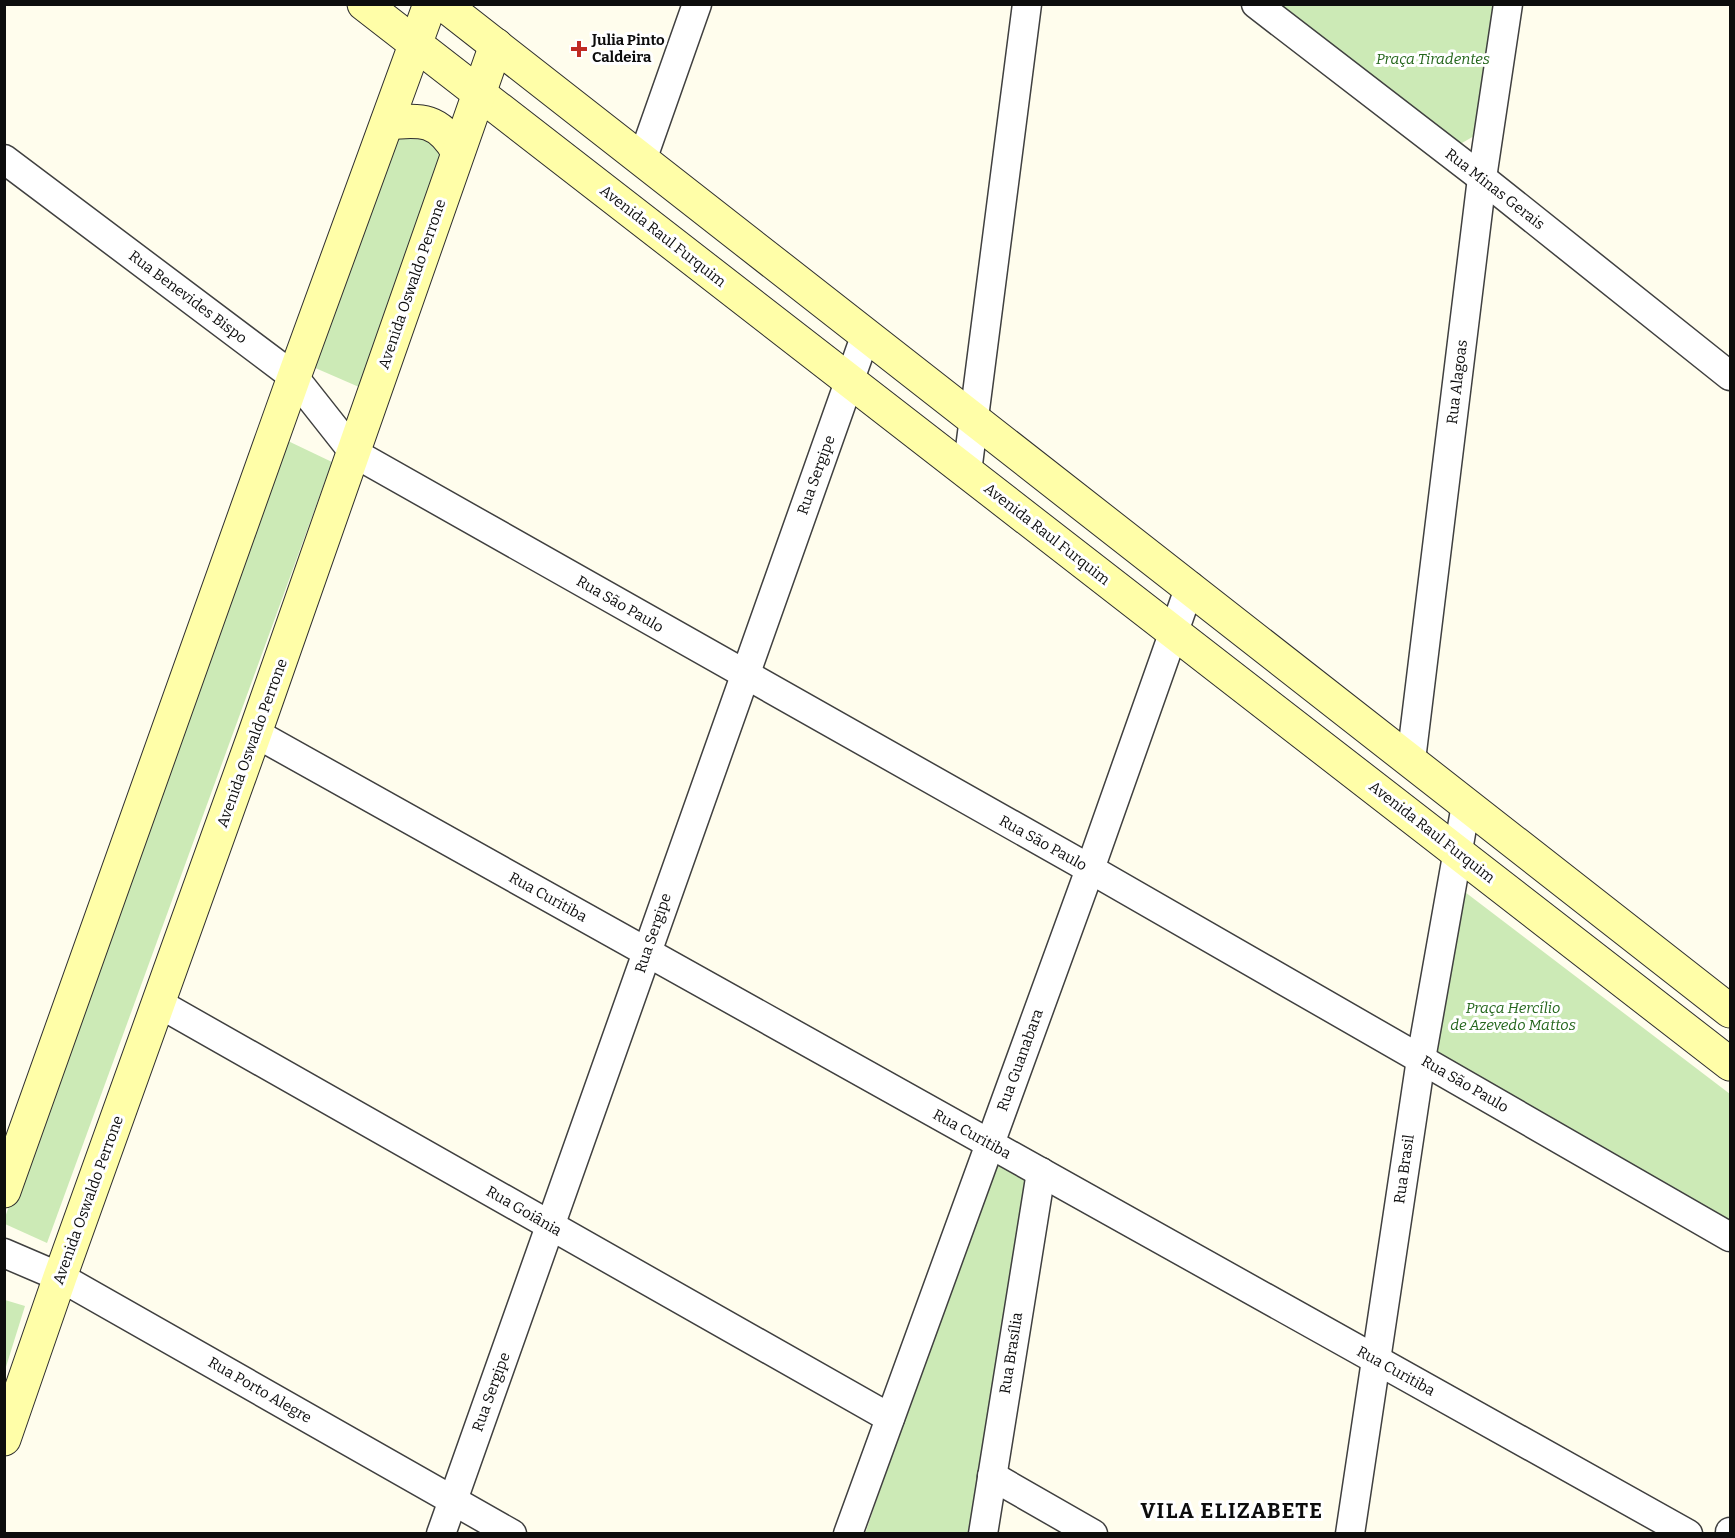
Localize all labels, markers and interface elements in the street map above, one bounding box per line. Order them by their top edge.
place label: Julia Pinto Caldeira [591,31,665,66]
marker: Julia Pinto Caldeira [570,40,588,58]
park label: Praça Tiradentes [1376,50,1490,68]
street label: Rua Minas Gerais [1442,145,1548,233]
street label: Avenida Raul Furquim [597,181,730,291]
street label: Avenida Oswaldo Perrone [374,197,450,371]
street label: Rua Benevides Bispo [125,247,251,347]
street label: Rua Alagoas [1443,339,1471,425]
street label: Rua Sergipe [793,433,839,517]
street label: Avenida Raul Furquim [981,479,1114,589]
street label: Rua São Paulo [573,572,667,636]
street label: Avenida Oswaldo Perrone [213,656,291,830]
street label: Avenida Raul Furquim [1366,777,1499,887]
street label: Rua São Paulo [996,811,1090,875]
street label: Rua Curitiba [506,868,590,926]
street label: Rua Sergipe [631,891,675,975]
park label: Praça Hercílio de Azevedo Mattos [1450,999,1576,1034]
street label: Rua Guanabara [993,1006,1047,1114]
street label: Rua São Paulo [1418,1052,1512,1116]
street label: Rua Curitiba [930,1105,1014,1163]
street label: Avenida Oswaldo Perrone [49,1113,127,1287]
street label: Rua Brasil [1390,1133,1418,1205]
street label: Rua Goiânia [483,1182,565,1240]
street label: Rua Brasília [996,1311,1026,1395]
street label: Rua Curitiba [1354,1342,1438,1400]
street label: Rua Sergipe [468,1350,514,1434]
street label: Rua Porto Alegre [205,1353,315,1427]
district label: VILA ELIZABETE [1140,1498,1324,1524]

